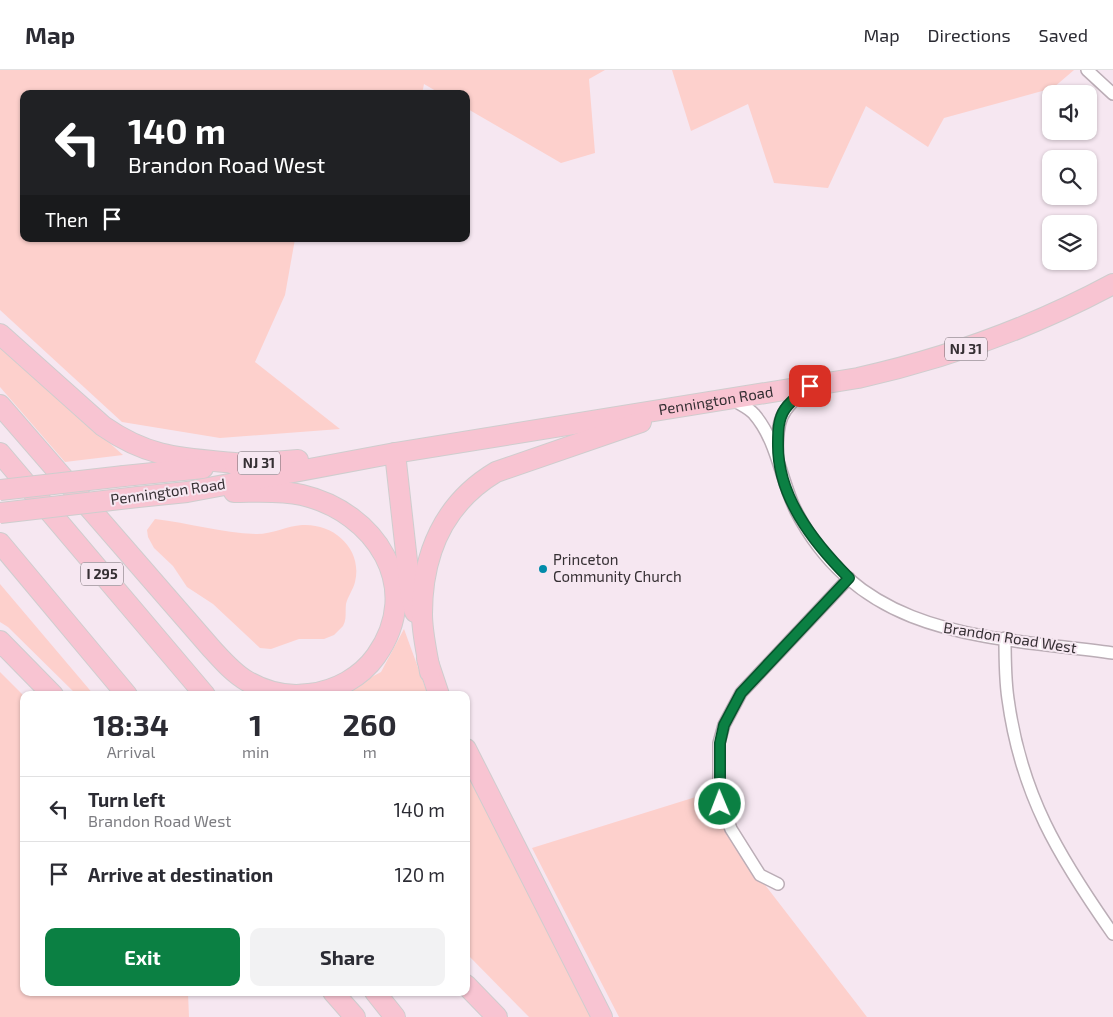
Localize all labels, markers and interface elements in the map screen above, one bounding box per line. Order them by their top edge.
text: Map [25,20,75,49]
text: Map [863,24,900,46]
text: Directions [928,24,1011,46]
text: Saved [1039,24,1088,46]
map controls [1042,85,1097,270]
button: sound [1042,85,1097,140]
text: 140 m [128,109,226,151]
icon: left [45,110,110,175]
button: search [1042,150,1097,205]
text: Brandon Road West [128,151,325,177]
icon: arrive [98,205,126,233]
text: Then [45,208,88,231]
button: layers [1042,215,1097,270]
road number: NJ 31 [945,338,987,360]
pin [789,365,831,407]
icon: arrive [796,372,824,400]
street label: Pennington Road [657,382,774,418]
road number: NJ 31 [238,452,280,474]
street label: Pennington Road [109,474,227,508]
place label: Princeton Community Church [553,550,682,585]
road number: I 295 [81,562,123,586]
marker: Princeton Community Church [537,563,549,575]
street label: Brandon Road West [942,618,1078,656]
text: 18:34 [93,706,169,742]
text: 1 [249,706,262,742]
text: 260 [343,706,397,742]
text: Arrival [107,742,155,761]
text: min [242,742,269,761]
text: m [363,742,377,761]
position arrow [693,777,745,829]
text: Turn left [88,788,165,811]
icon: left [45,795,73,823]
text: 140 m [393,798,445,821]
text: Brandon Road West [88,811,231,830]
icon: arrive [45,860,73,888]
text: Arrive at destination [88,863,273,886]
text: 120 m [394,863,445,886]
button: Exit [45,928,240,986]
button: Share [250,928,445,986]

